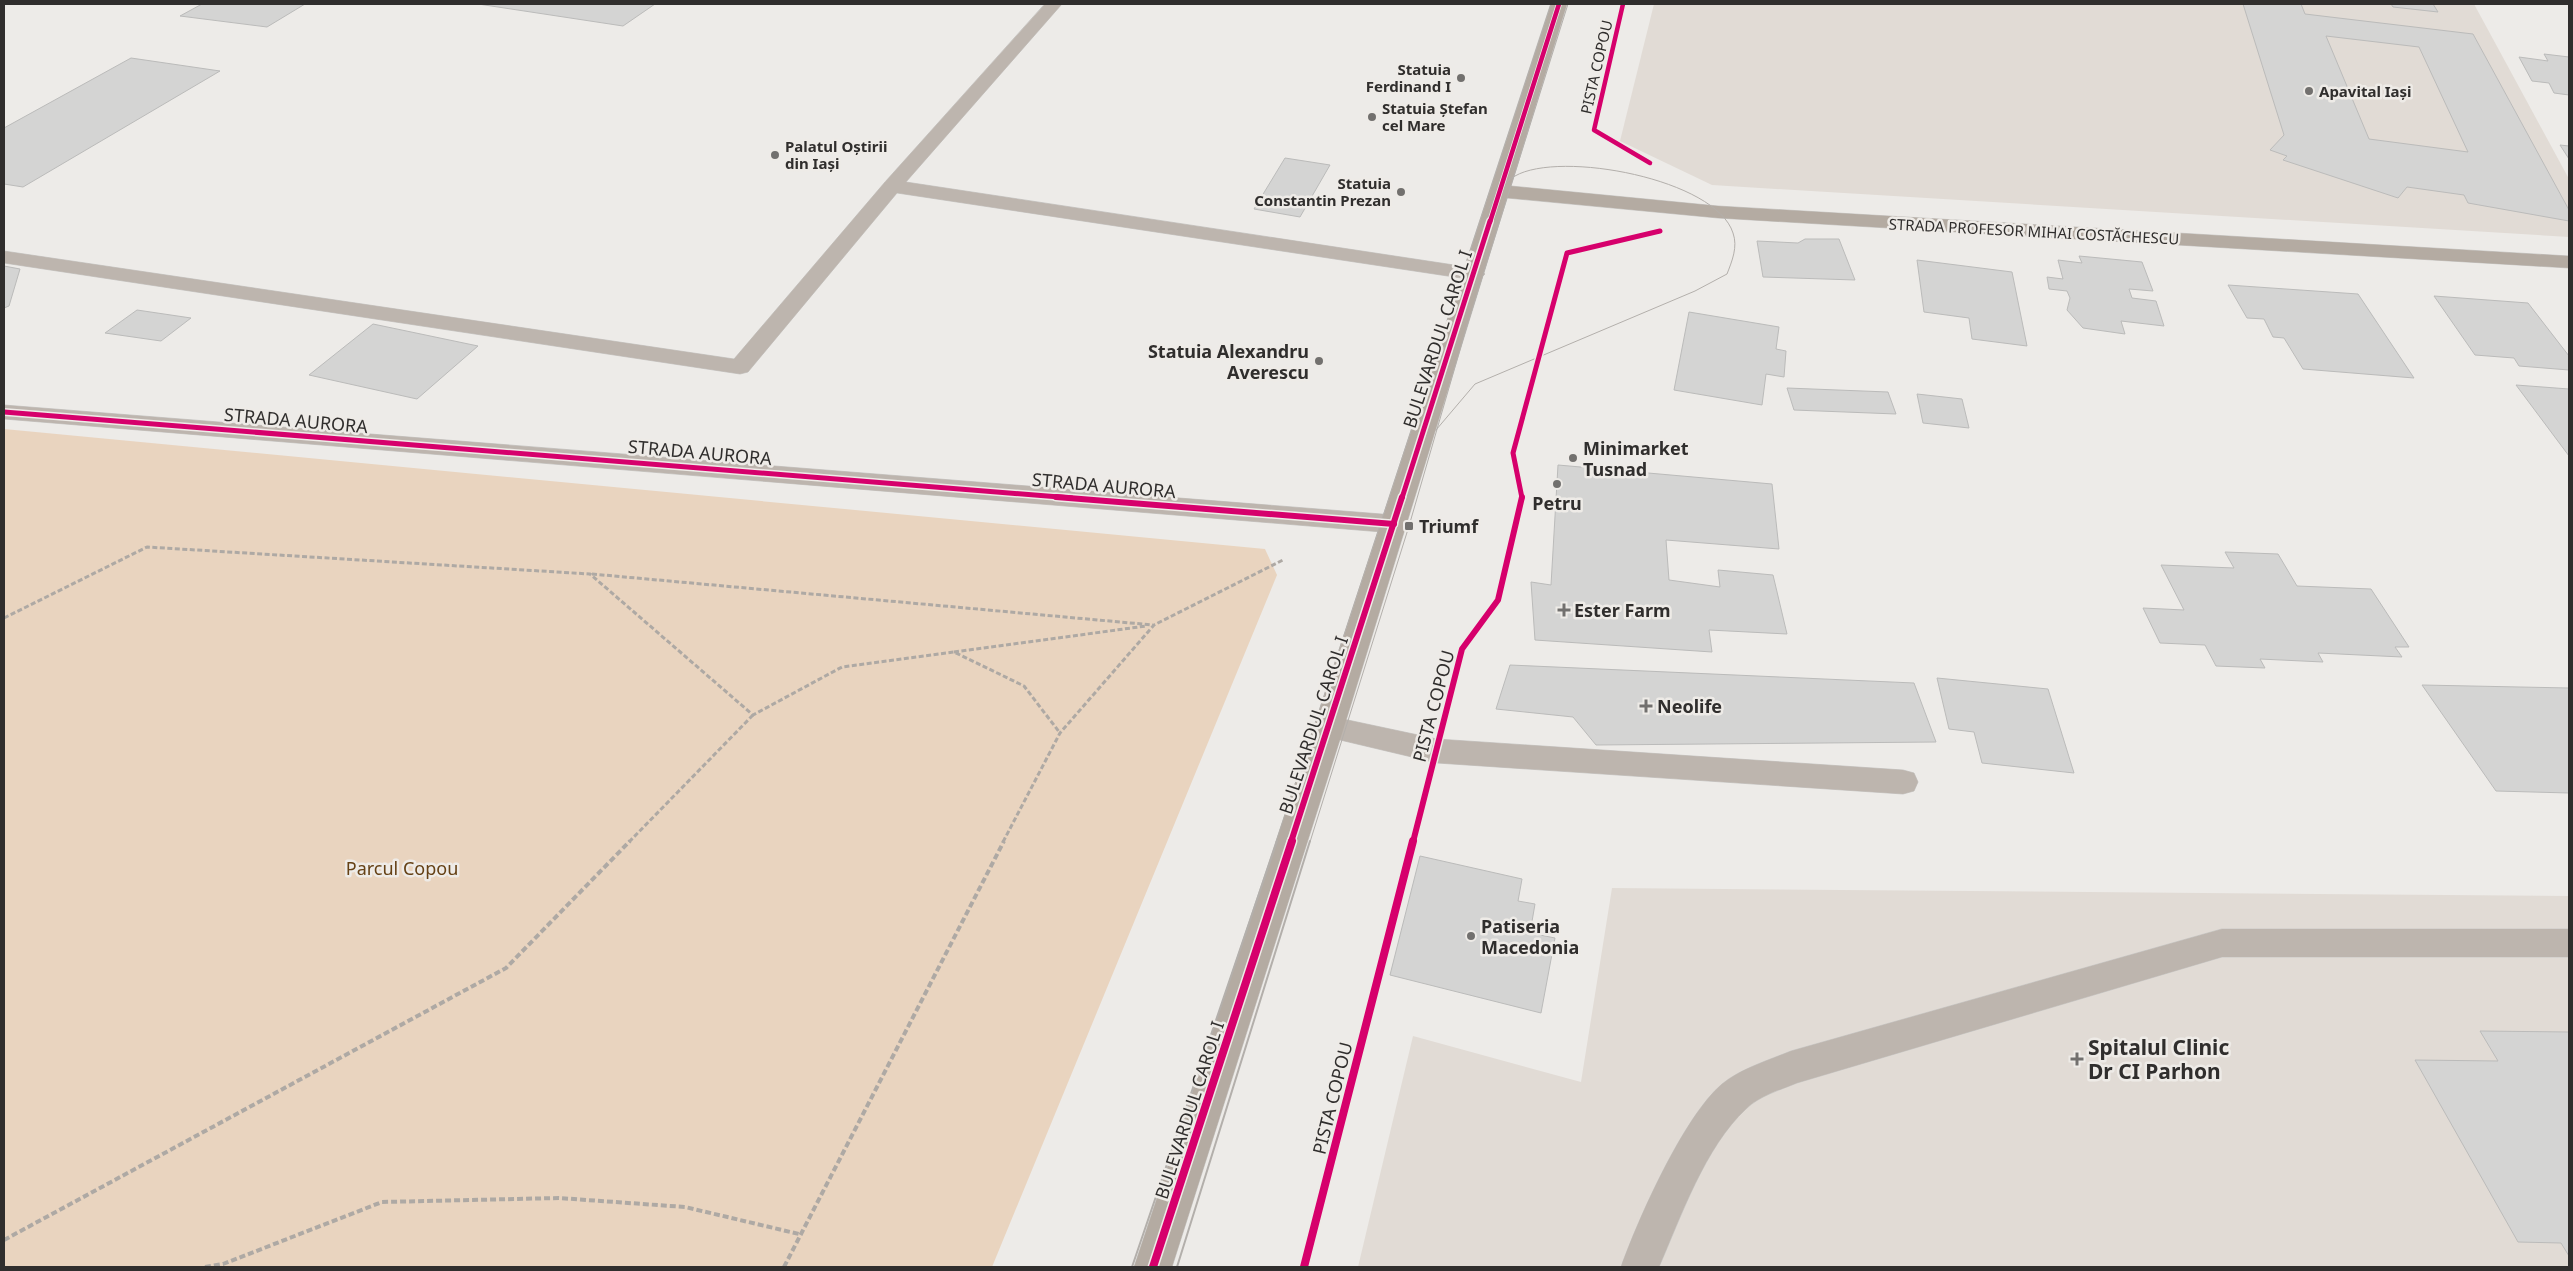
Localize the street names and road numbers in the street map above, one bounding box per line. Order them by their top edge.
street label: PISTA COPOU [1575,18,1617,116]
street label: STRADA PROFESOR MIHAI COSTĂCHESCU [1888,213,2180,249]
street label: BULEVARDUL CAROL I [1397,247,1477,431]
street label: STRADA AURORA [223,402,369,438]
street label: STRADA AURORA [627,434,773,470]
street label: STRADA AURORA [1031,467,1177,503]
street label: BULEVARDUL CAROL I [1273,633,1353,817]
street label: PISTA COPOU [1407,647,1459,765]
street label: BULEVARDUL CAROL I [1149,1018,1229,1202]
street label: PISTA COPOU [1306,1039,1358,1157]

